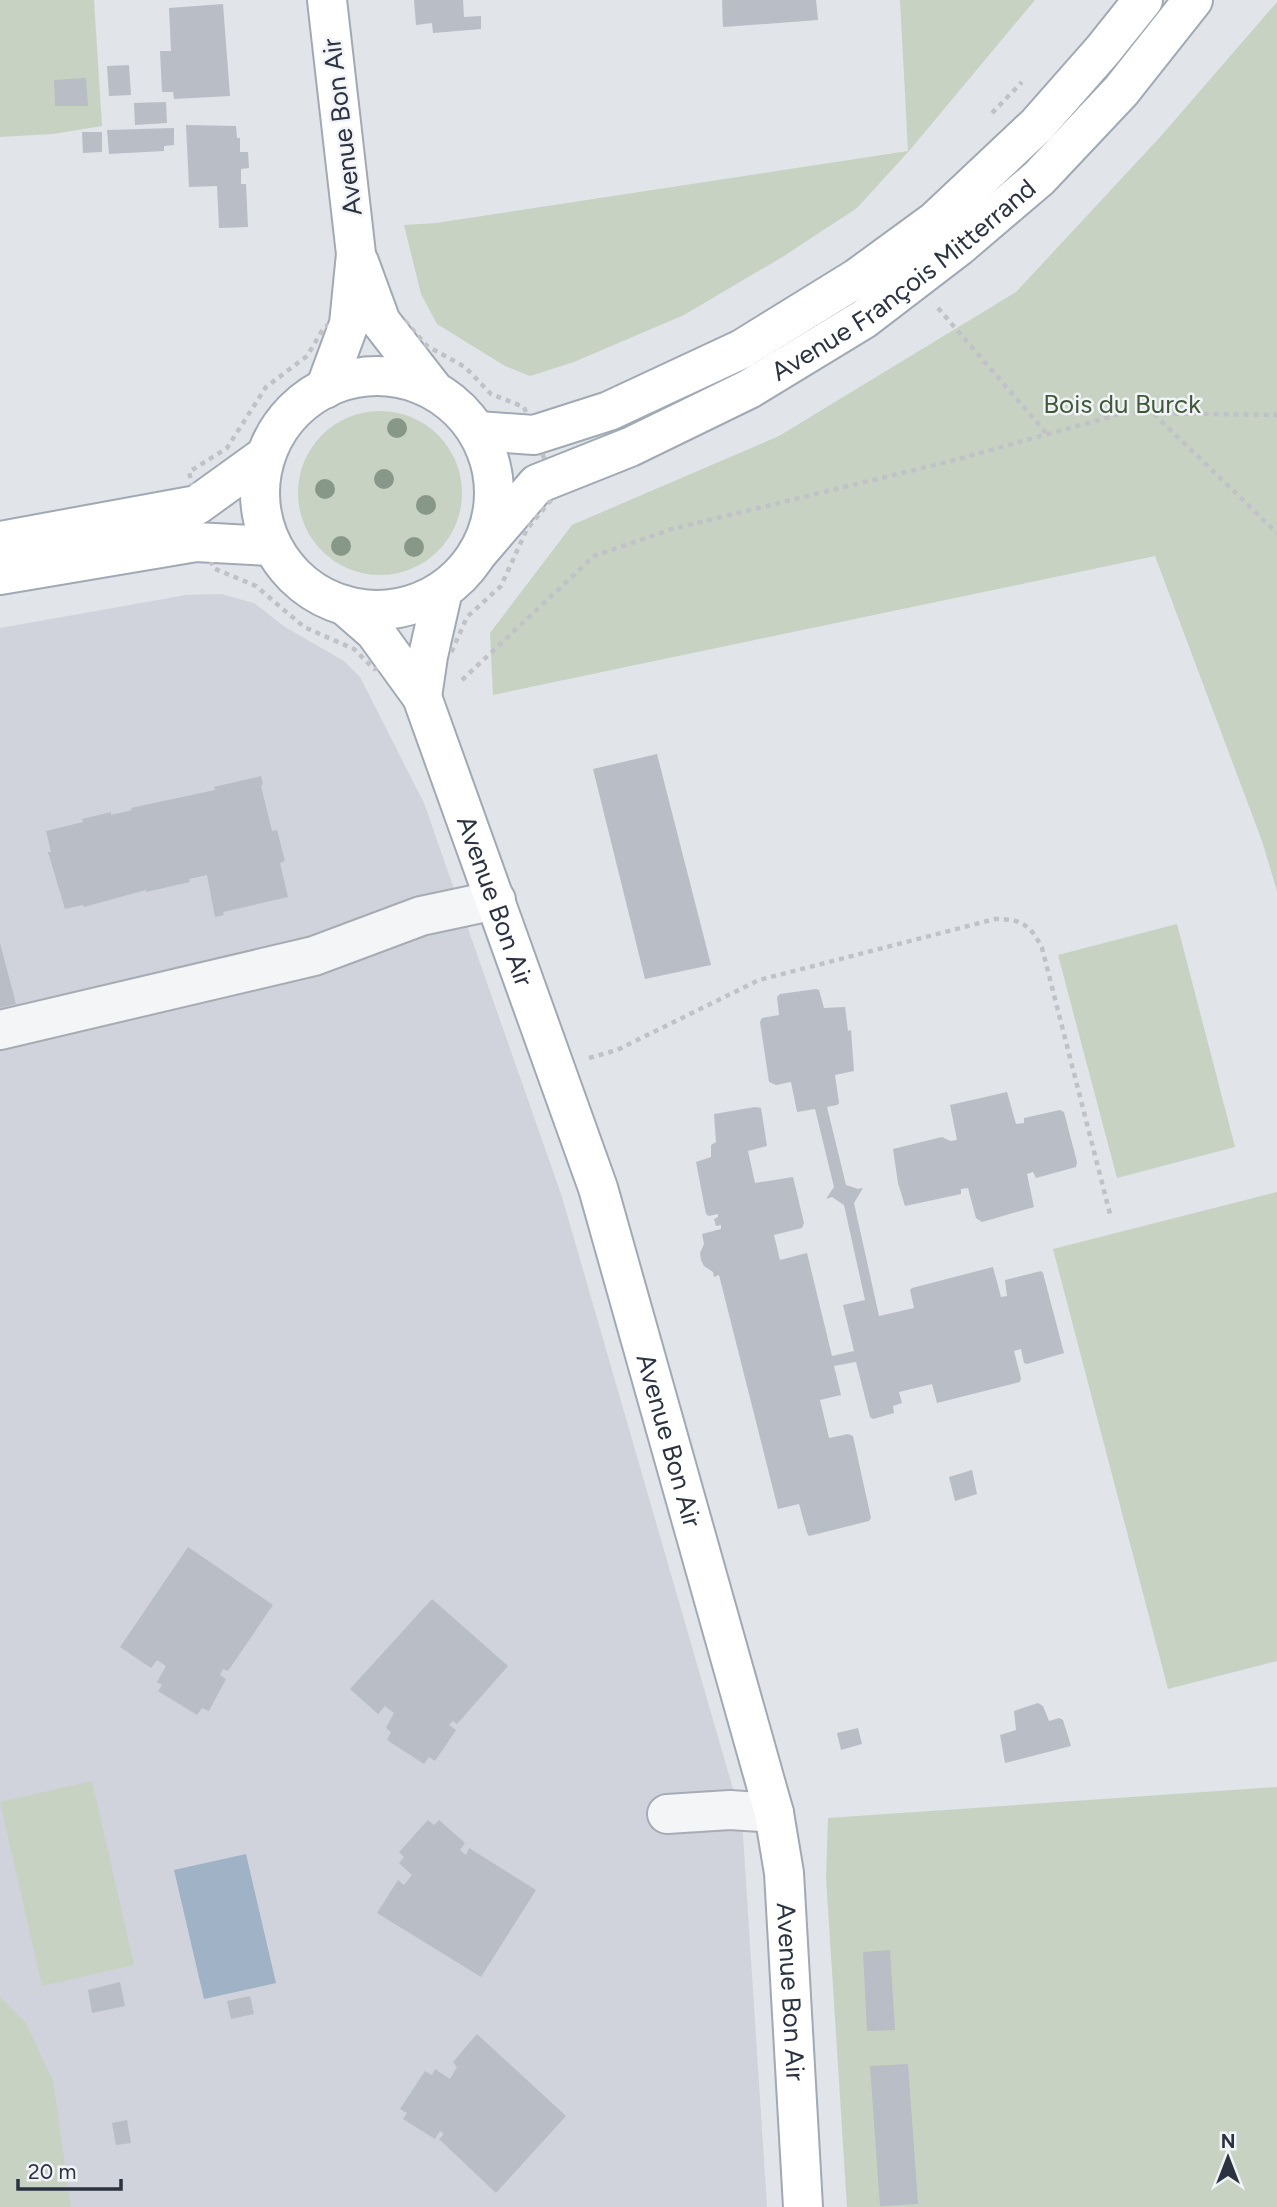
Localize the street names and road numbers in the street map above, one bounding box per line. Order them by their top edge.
street label: Avenue Bon Air [315,36,369,218]
street label: Avenue François Mitterrand [765,172,1042,388]
street label: Avenue Bon Air [450,811,540,991]
street label: Avenue Bon Air [629,1350,709,1531]
street label: Avenue Bon Air [770,1902,812,2082]

